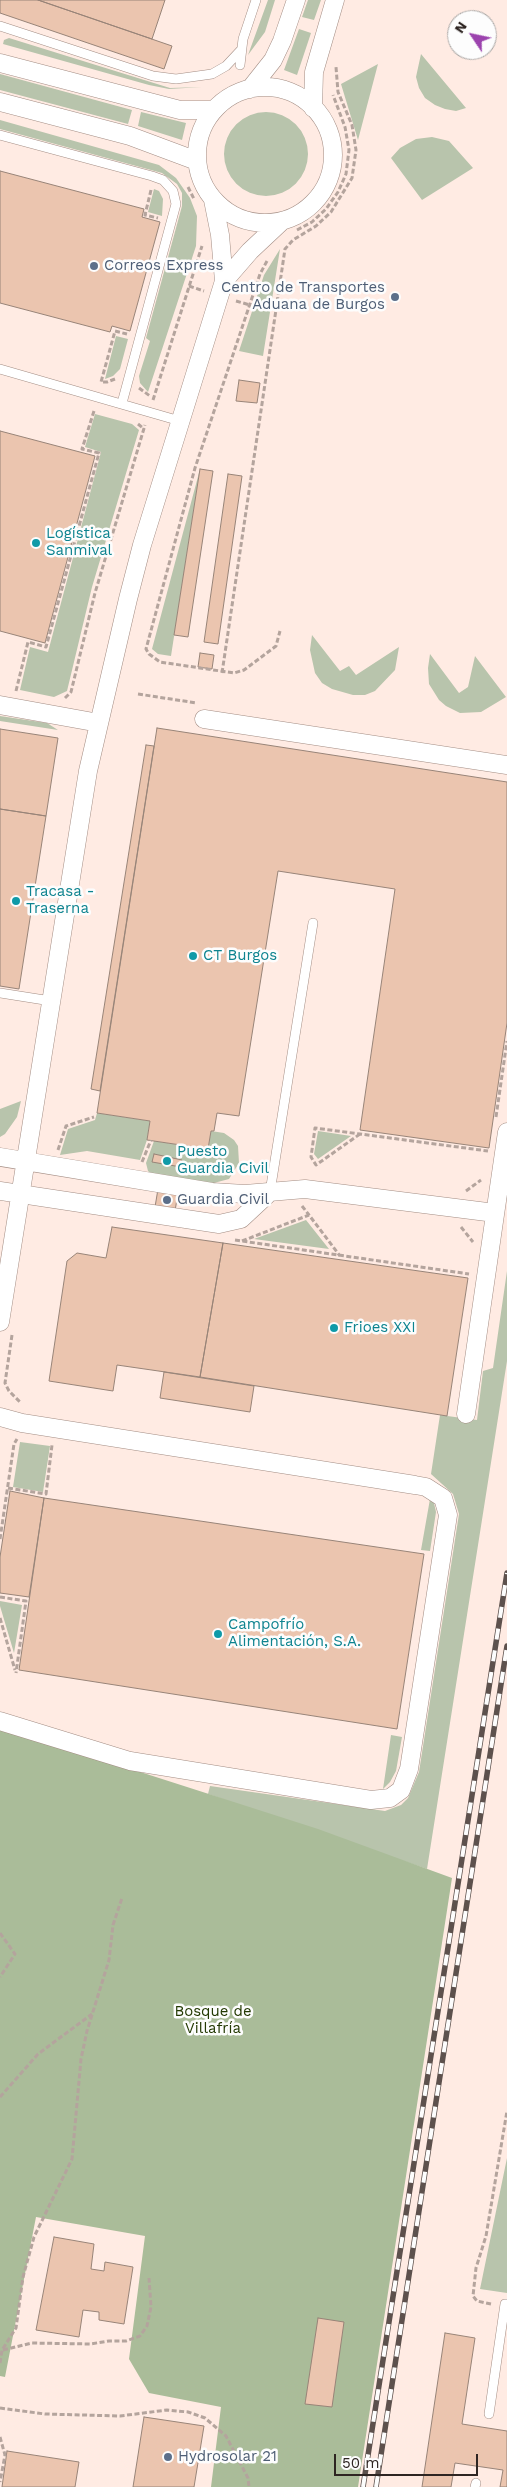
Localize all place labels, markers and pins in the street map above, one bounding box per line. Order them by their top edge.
place label: Correos Express [104,257,223,275]
marker: Correos Express [88,260,100,272]
place label: Centro de Transportes Aduana de Burgos [221,279,385,314]
marker: Centro de Transportes Aduana de Burgos [389,291,401,303]
place label: Logística Sanmival [46,525,112,560]
marker: Logística Sanmival [30,537,42,549]
place label: Tracasa - Traserna [26,883,94,918]
marker: Tracasa - Traserna [10,895,22,907]
place label: CT Burgos [203,947,277,965]
marker: CT Burgos [187,950,199,962]
place label: Puesto Guardia Civil [177,1143,269,1178]
marker: Puesto Guardia Civil [161,1155,173,1167]
place label: Guardia Civil [177,1191,269,1209]
marker: Guardia Civil [161,1194,173,1206]
place label: Frioes XXI [344,1319,416,1337]
marker: Frioes XXI [328,1322,340,1334]
place label: Campofrío Alimentación, S.A. [228,1616,361,1651]
marker: Campofrío Alimentación, S.A. [212,1628,224,1640]
place label: Hydrosolar 21 [178,2448,277,2466]
marker: Hydrosolar 21 [162,2451,174,2463]

